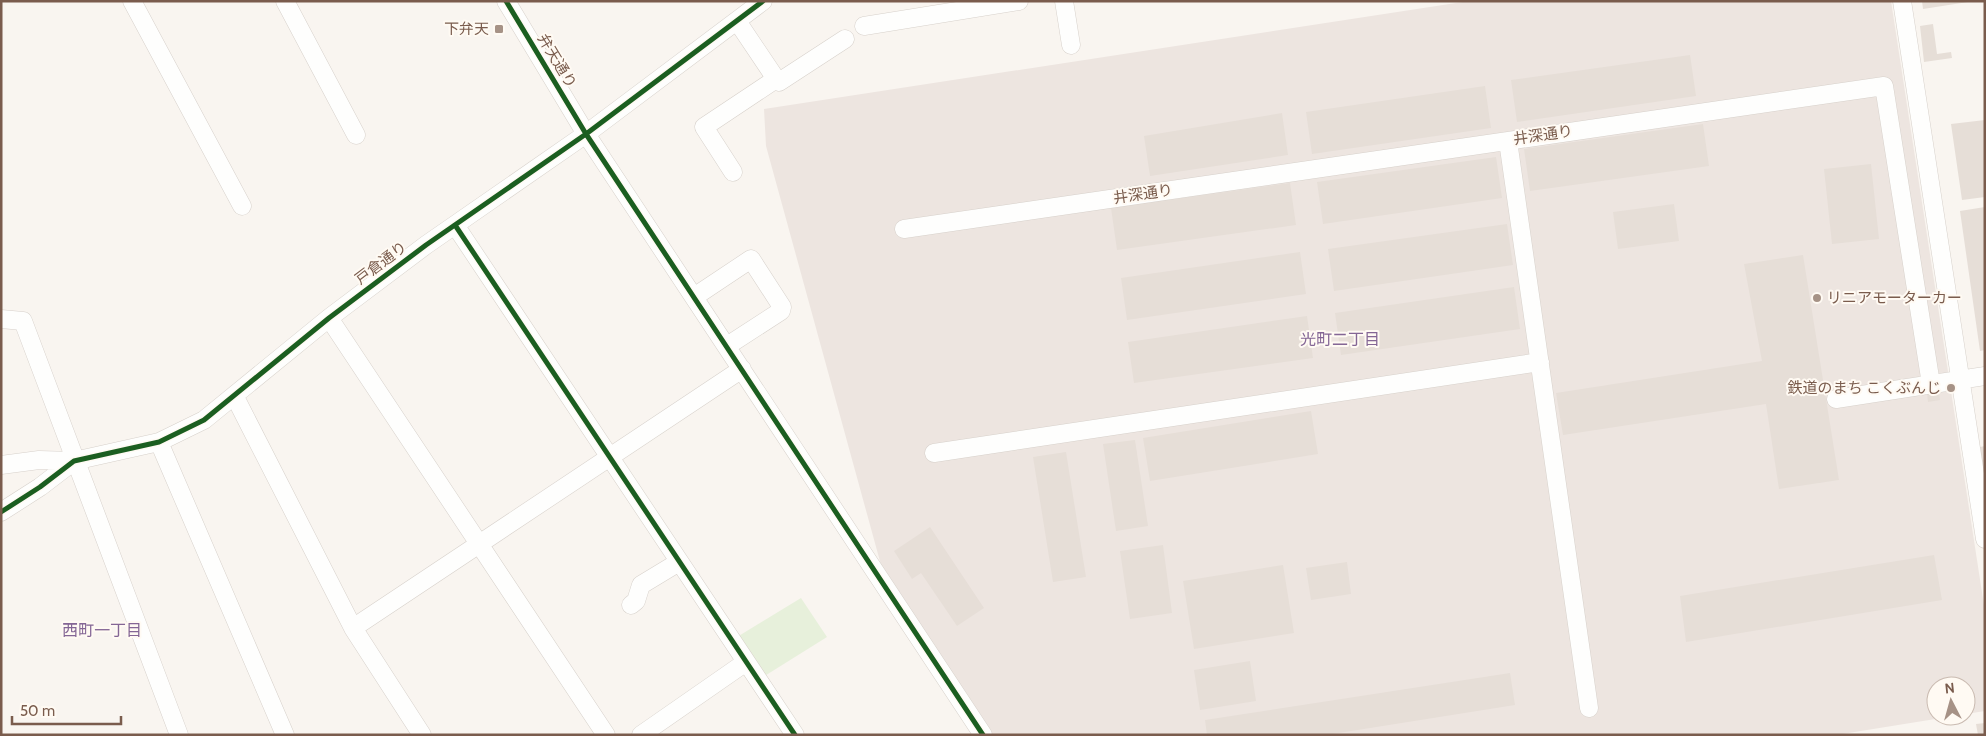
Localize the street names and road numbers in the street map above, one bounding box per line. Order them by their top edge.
street label: 弁天通り [534,31,580,91]
street label: 井深通り [1512,122,1574,148]
street label: 井深通り [1112,181,1174,207]
street label: 戸倉通り [352,238,410,288]

